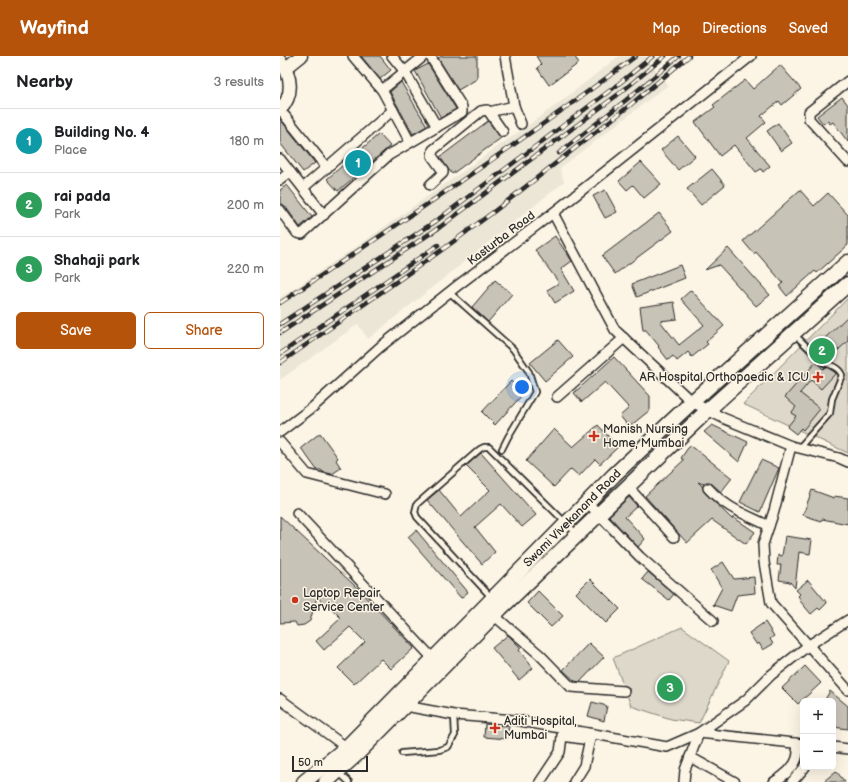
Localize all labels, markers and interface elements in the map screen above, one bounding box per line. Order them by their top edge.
text: Wayfind [20,17,89,40]
text: Map [652,20,680,37]
text: Directions [702,20,767,37]
text: Saved [789,20,828,37]
text: Nearby [16,72,73,92]
text: 3 results [213,74,264,90]
text: Building No. 4 [54,123,149,142]
text: 1 [26,133,32,149]
text: 180 m [229,133,264,149]
text: Place [54,142,87,158]
pin: 1 [345,148,371,178]
text: rai pada [54,187,111,206]
text: 2 [25,197,33,213]
text: 200 m [227,197,264,213]
text: Park [54,206,80,222]
street label: Kasturba Road [465,208,538,269]
text: Shahaji park [54,251,140,270]
text: 3 [25,261,33,277]
text: 220 m [227,261,264,277]
text: Park [54,270,80,286]
button: Save [16,312,136,349]
button: Share [144,312,264,349]
pin: 2 [809,336,835,366]
place label: AR Hospital Orthopaedic & ICU [639,370,809,385]
marker: AR Hospital Orthopaedic & ICU [812,371,824,383]
your location [512,377,532,397]
place label: Manish Nursing Home, Mumbai [603,422,688,451]
marker: Manish Nursing Home, Mumbai [588,430,600,442]
street label: Swami Vivekanand Road [520,466,624,570]
place label: Laptop Repair Service Center [303,586,385,615]
marker: Laptop Repair Service Center [290,595,300,605]
pin: 3 [657,673,683,703]
map controls [800,698,836,770]
button: + [800,698,836,734]
place label: Aditi Hospital, Mumbai [504,714,577,743]
marker: Aditi Hospital, Mumbai [489,722,501,734]
button: − [800,734,836,770]
scale bar [292,754,368,773]
text: 50 m [298,756,323,769]

